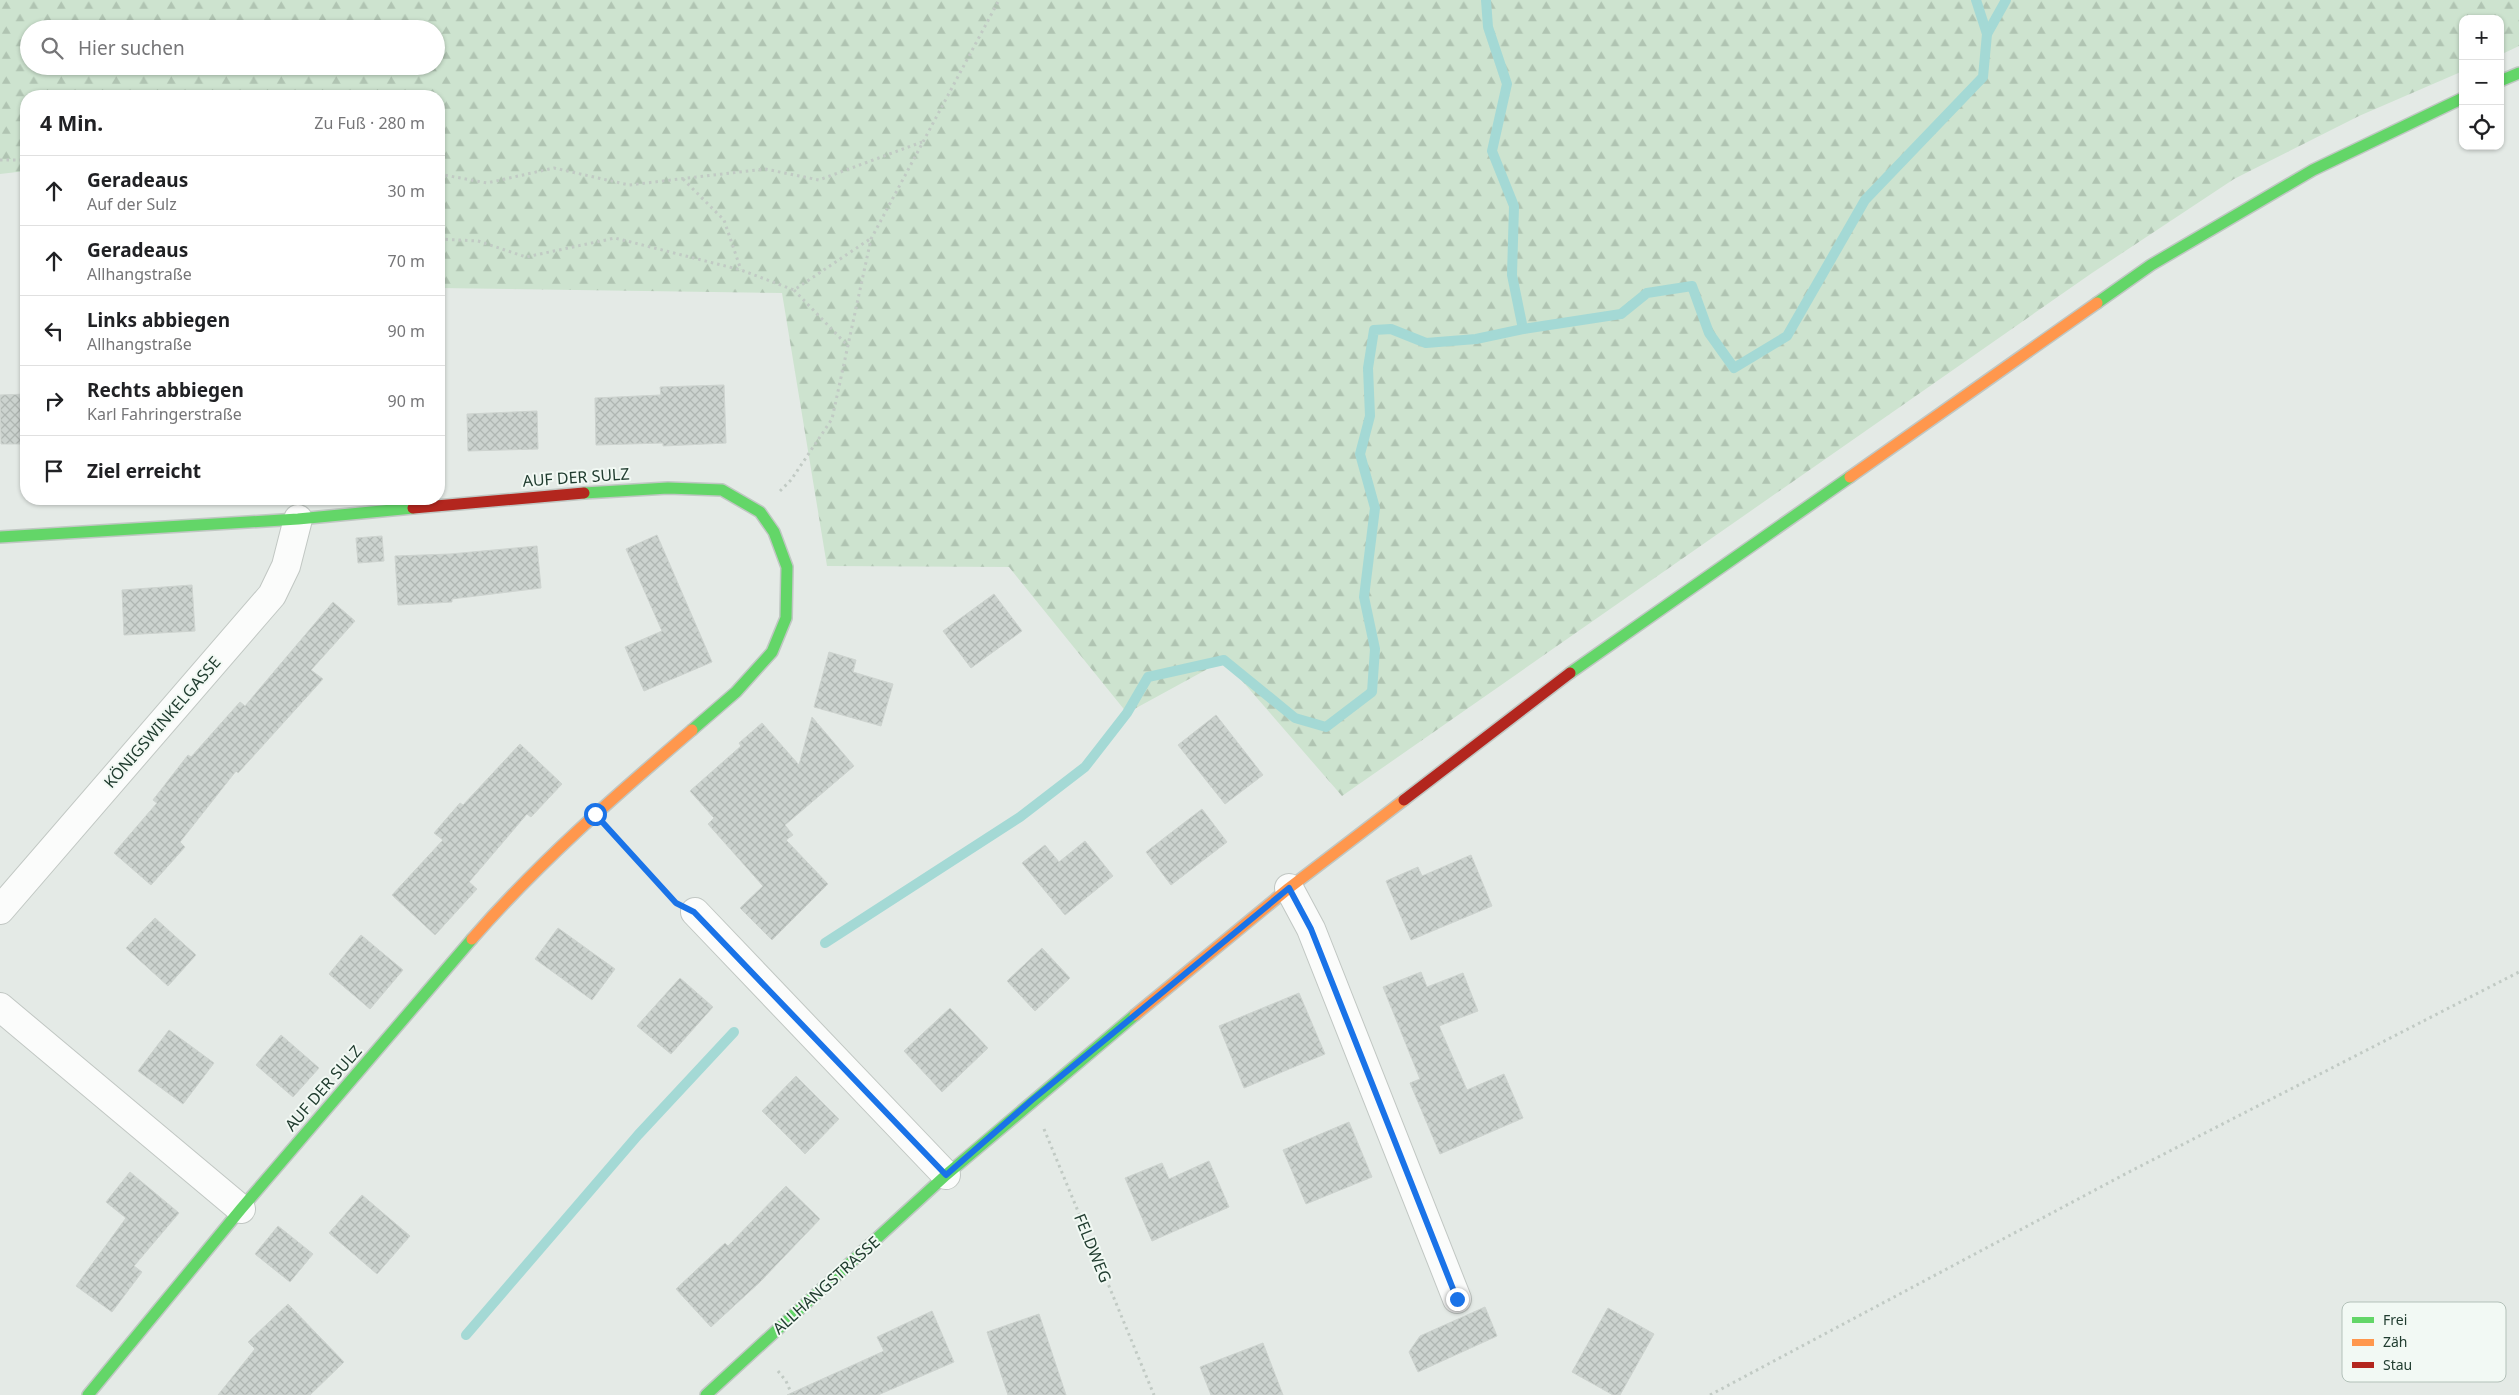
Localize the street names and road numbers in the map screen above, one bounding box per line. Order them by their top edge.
street label: AUF DER SULZ [522,462,630,492]
street label: KÖNIGSWINKELGASSE [99,651,225,793]
street label: AUF DER SULZ [280,1040,366,1136]
street label: FELDWEG [1069,1210,1117,1286]
street label: ALLHANGSTRASSE [768,1231,884,1339]

